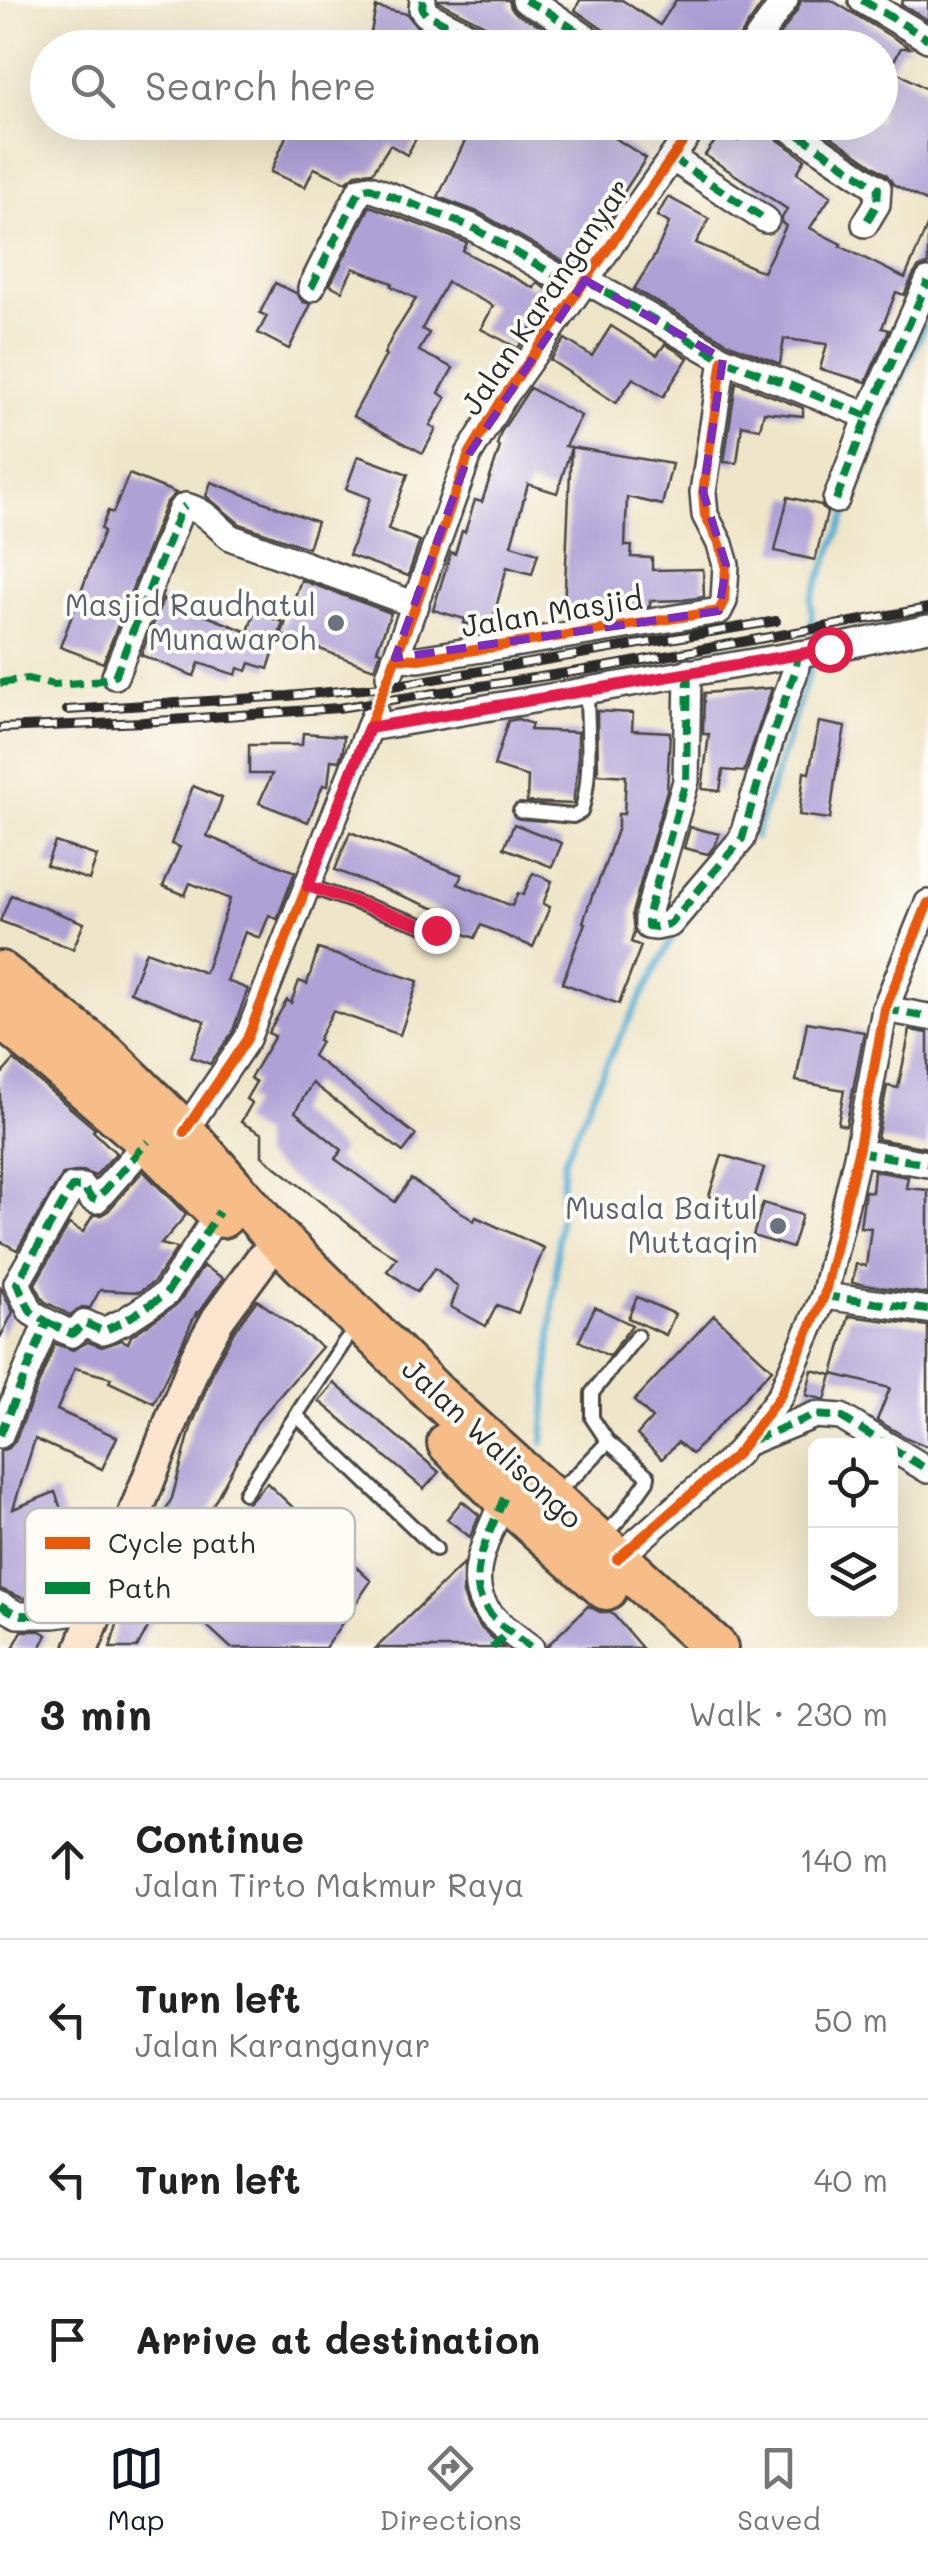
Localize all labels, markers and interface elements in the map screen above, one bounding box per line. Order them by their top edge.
search box [30,30,898,140]
icon: search [65,58,120,113]
text: Search here [145,60,376,110]
street label: Jalan Karanganyar [450,170,638,422]
street label: Jalan Masjid [458,577,645,645]
place label: Masjid Raudhatul Munawaroh [65,584,316,658]
marker: Masjid Raudhatul Munawaroh [325,612,347,634]
route start [807,627,853,673]
route end [414,908,460,954]
place label: Musala Baitul Muttaqin [565,1187,758,1261]
marker: Musala Baitul Muttaqin [767,1215,789,1237]
street label: Jalan Walisongo [394,1348,592,1537]
map controls [808,1438,898,1618]
button: locate [808,1438,898,1528]
legend [25,1508,355,1623]
text: Cycle path [108,1524,255,1560]
button: layers [808,1528,898,1618]
text: Path [108,1569,171,1605]
text: 3 min [40,1686,152,1741]
text: Walk · 230 m [688,1692,888,1734]
text: Continue [135,1813,304,1863]
icon: ahead [40,1832,95,1887]
text: 140 m [799,1838,888,1880]
text: Jalan Tirto Makmur Raya [135,1863,524,1905]
text: Turn left [135,1973,301,2023]
icon: left [40,1992,95,2047]
text: 50 m [814,1998,888,2040]
text: Jalan Karanganyar [135,2023,430,2065]
icon: left [40,2152,95,2207]
text: Turn left [135,2154,301,2204]
text: 40 m [814,2158,888,2200]
icon: arrive [40,2312,95,2367]
text: Arrive at destination [135,2314,540,2364]
tab: Map [108,2441,165,2537]
tab: Directions [380,2441,522,2537]
tab: Saved [737,2441,820,2537]

